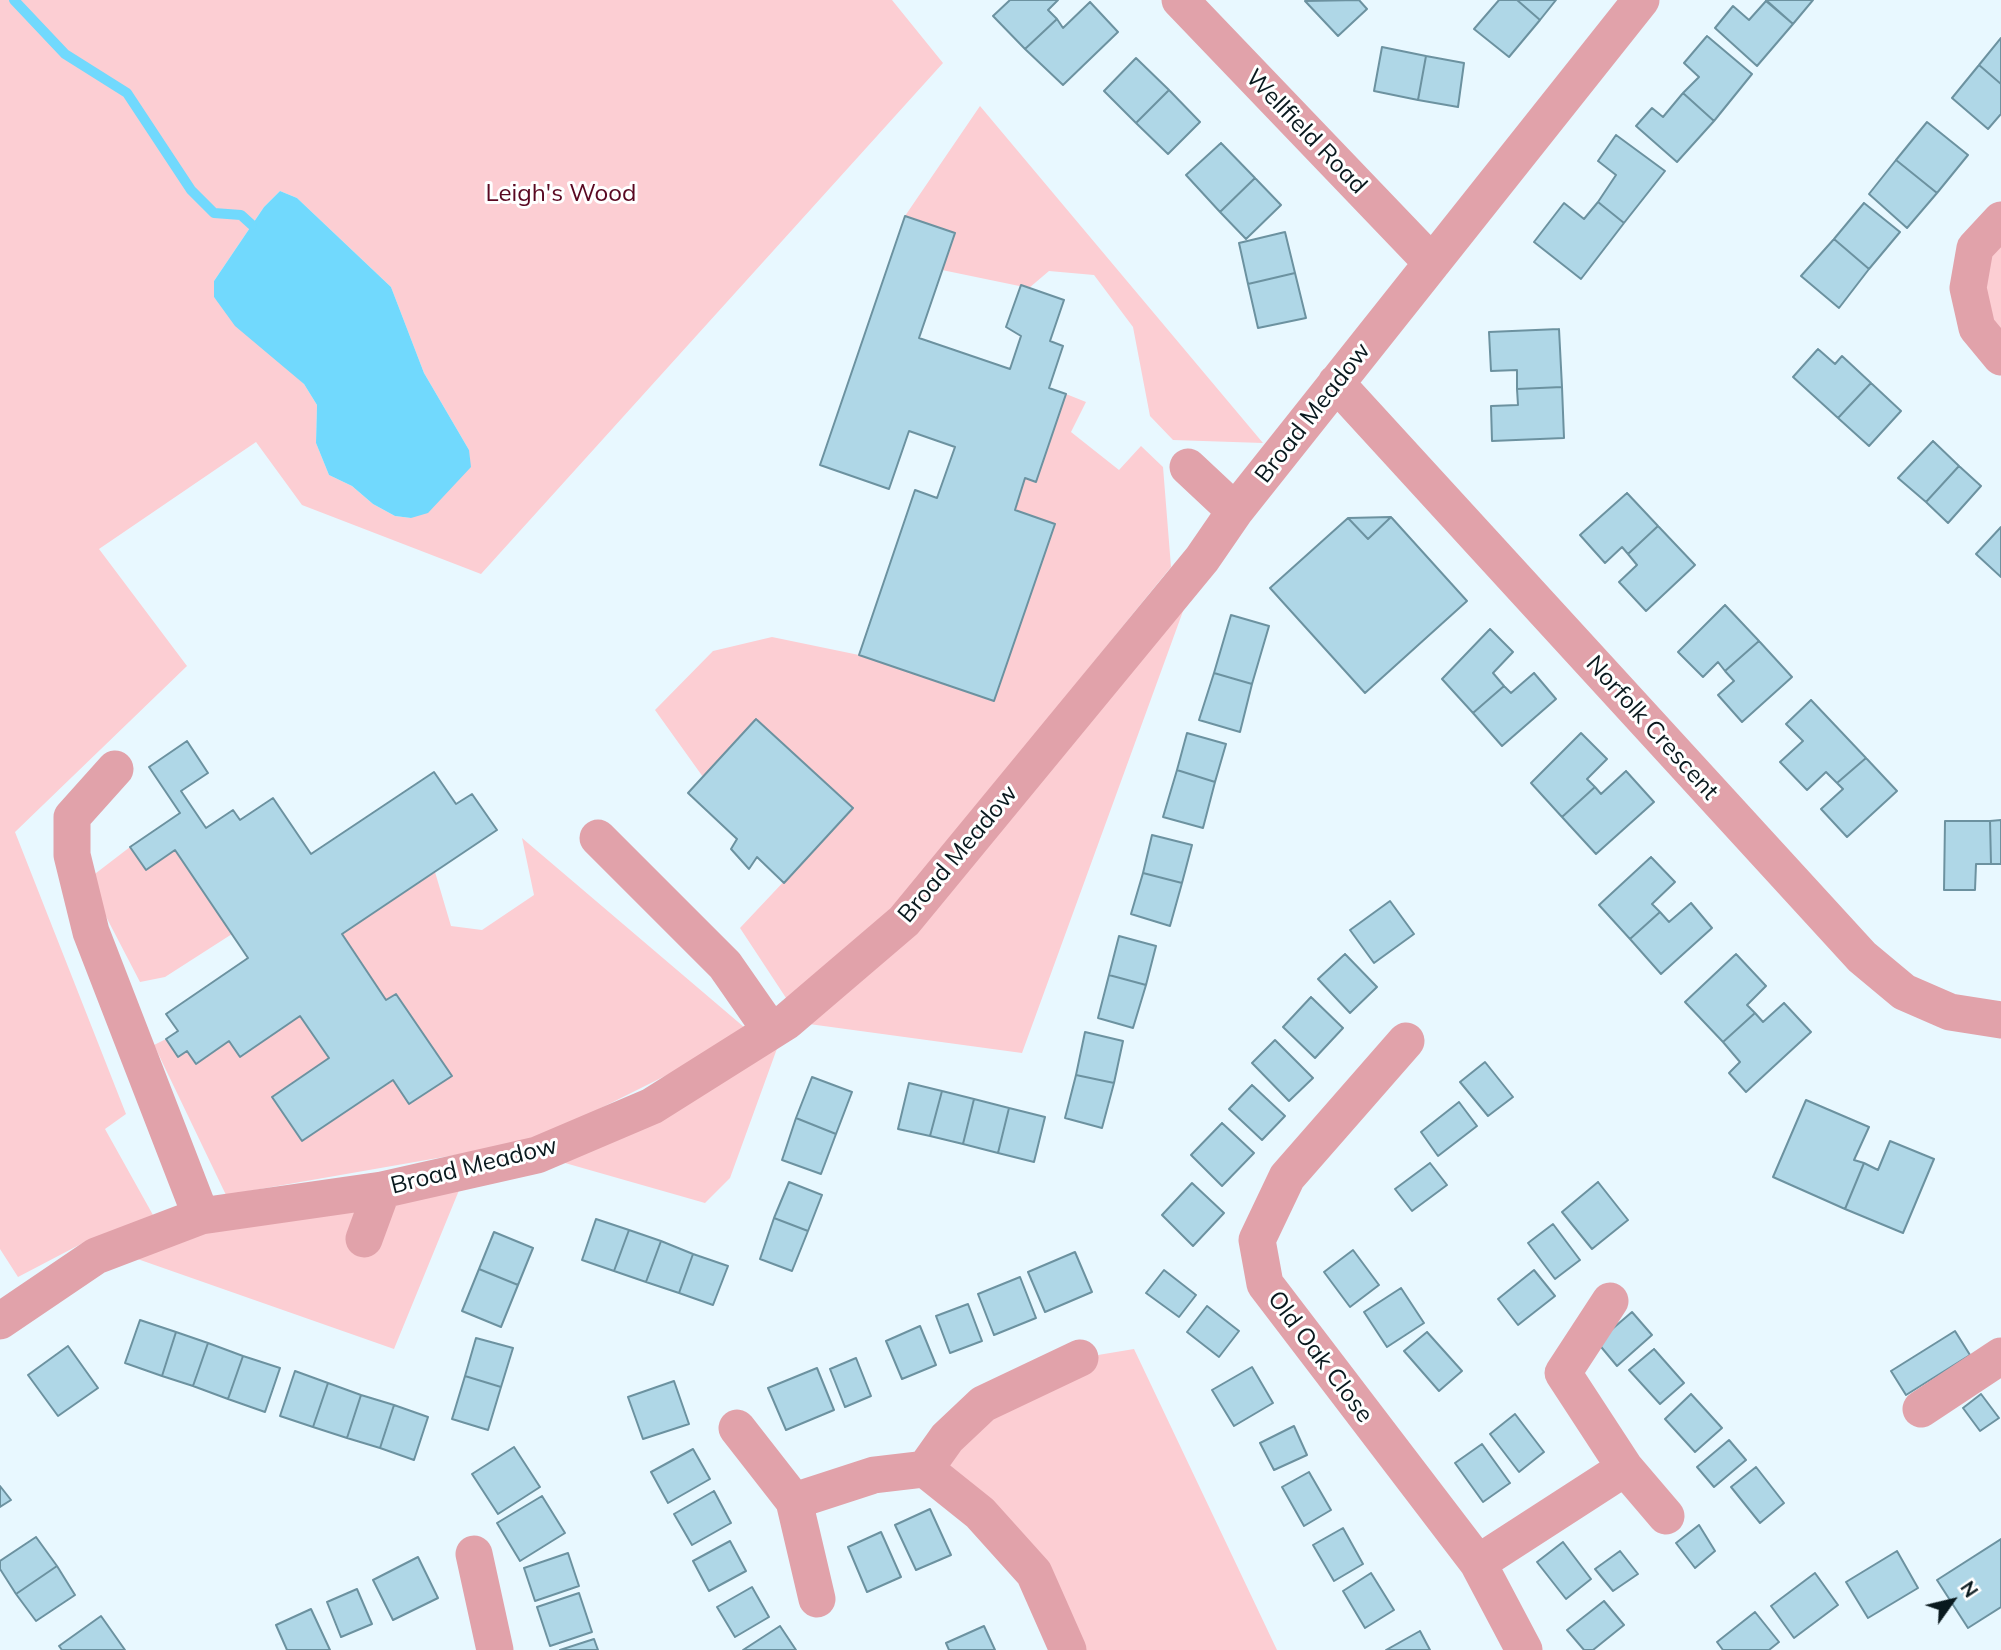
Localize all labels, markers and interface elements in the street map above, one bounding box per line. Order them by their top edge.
street label: Wellfield Road [1239,64,1373,200]
park label: Leigh's Wood [486,180,636,208]
street label: Broad Meadow [1249,337,1377,489]
street label: Norfolk Crescent [1580,650,1724,806]
street label: Broad Meadow [892,779,1024,929]
street label: Broad Meadow [388,1131,560,1201]
street label: Old Oak Close [1261,1286,1379,1428]
north arrow [1917,1566,1987,1636]
text: N [1955,1577,1983,1602]

